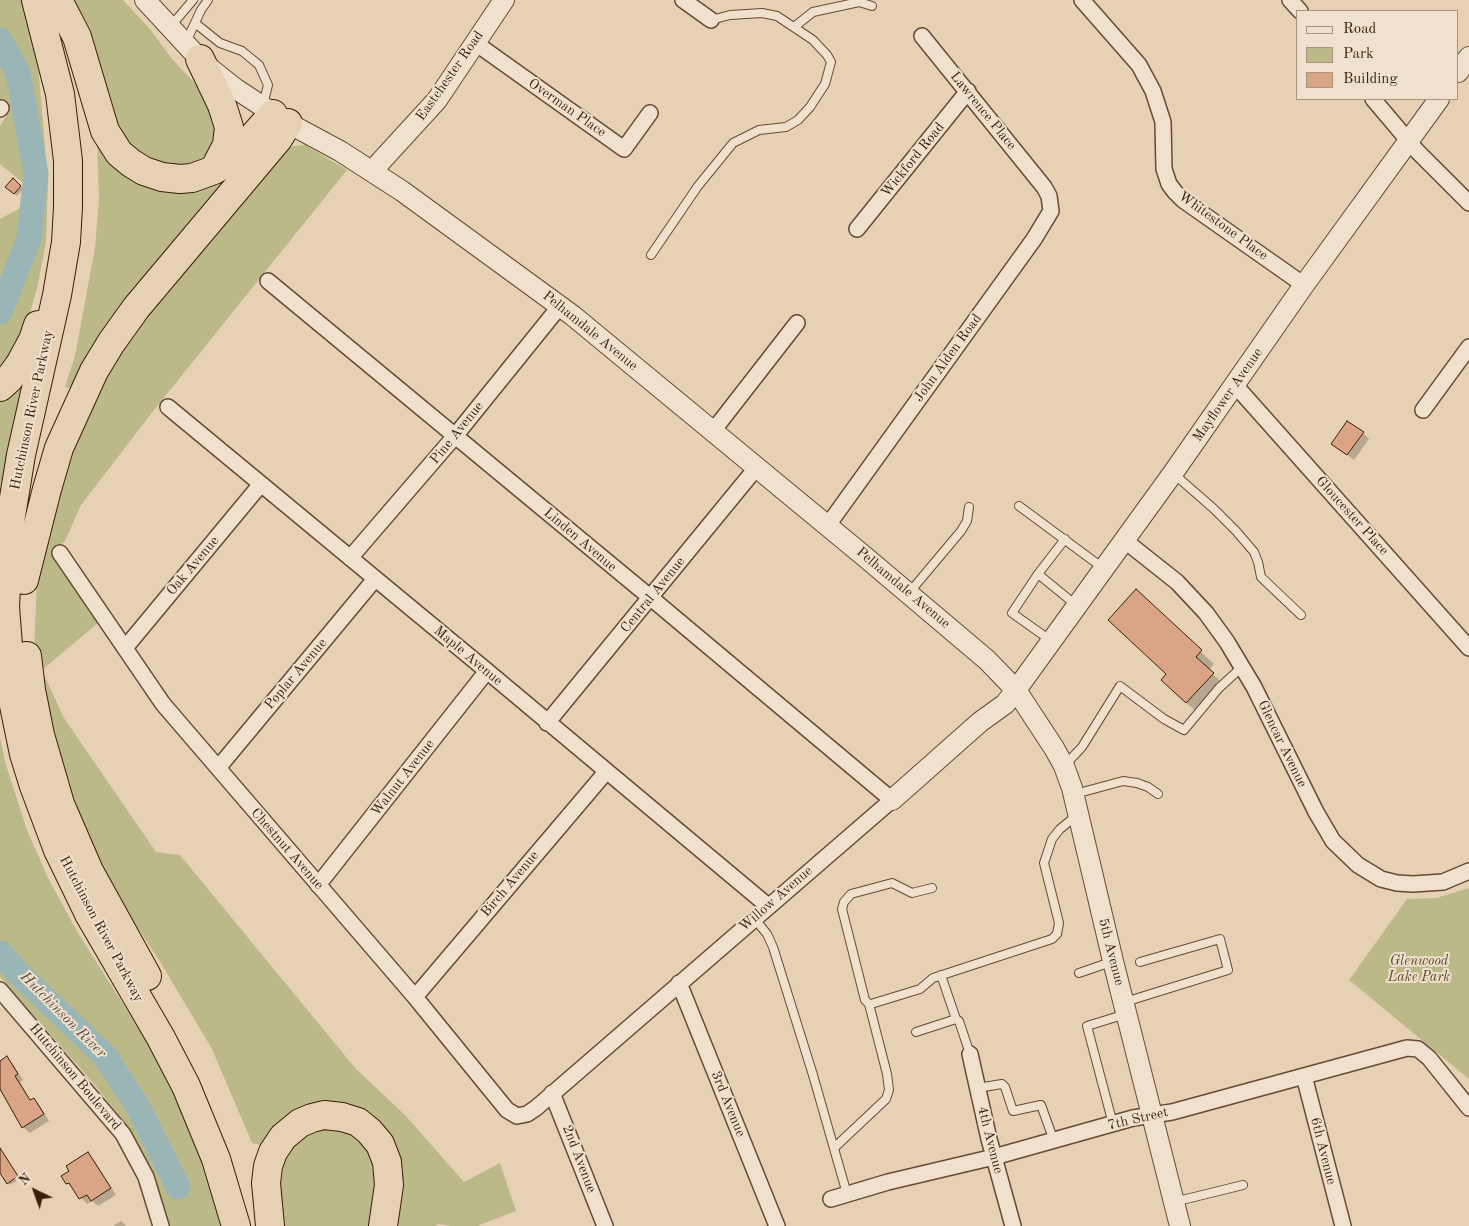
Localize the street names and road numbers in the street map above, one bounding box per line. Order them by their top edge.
street label: Eastchester Road [413,28,487,124]
street label: Lawrence Place [946,68,1020,154]
street label: Overman Place [525,75,609,141]
street label: Wickford Road [878,119,948,201]
street label: Whitestone Place [1175,188,1271,264]
street label: Pelhamdale Avenue [539,288,641,374]
street label: John Alden Road [910,311,986,405]
street label: Hutchinson River Parkway [7,329,57,491]
street label: Mayflower Avenue [1189,345,1267,445]
street label: Pine Avenue [427,398,487,468]
street label: Gloucester Place [1312,473,1392,559]
street label: Linden Avenue [540,505,620,575]
street label: Oak Avenue [163,533,223,599]
street label: Pelhamdale Avenue [853,544,953,632]
street label: Central Avenue [617,554,689,636]
street label: Maple Avenue [430,622,506,690]
street label: Poplar Avenue [261,635,331,713]
street label: Glencar Avenue [1254,698,1310,790]
street label: Walnut Avenue [368,736,438,820]
street label: Chestnut Avenue [247,805,327,893]
street label: Birch Avenue [477,847,543,921]
street label: Hutchinson River Parkway [55,853,147,1005]
street label: Willow Avenue [736,863,816,935]
street label: 5th Avenue [1095,916,1127,988]
street label: Hutchinson Boulevard [25,1020,125,1134]
street label: 3rd Avenue [707,1069,749,1139]
street label: 4th Avenue [974,1104,1006,1176]
street label: 7th Street [1106,1104,1170,1134]
street label: 6th Avenue [1307,1115,1339,1187]
street label: 2nd Avenue [558,1123,600,1195]

